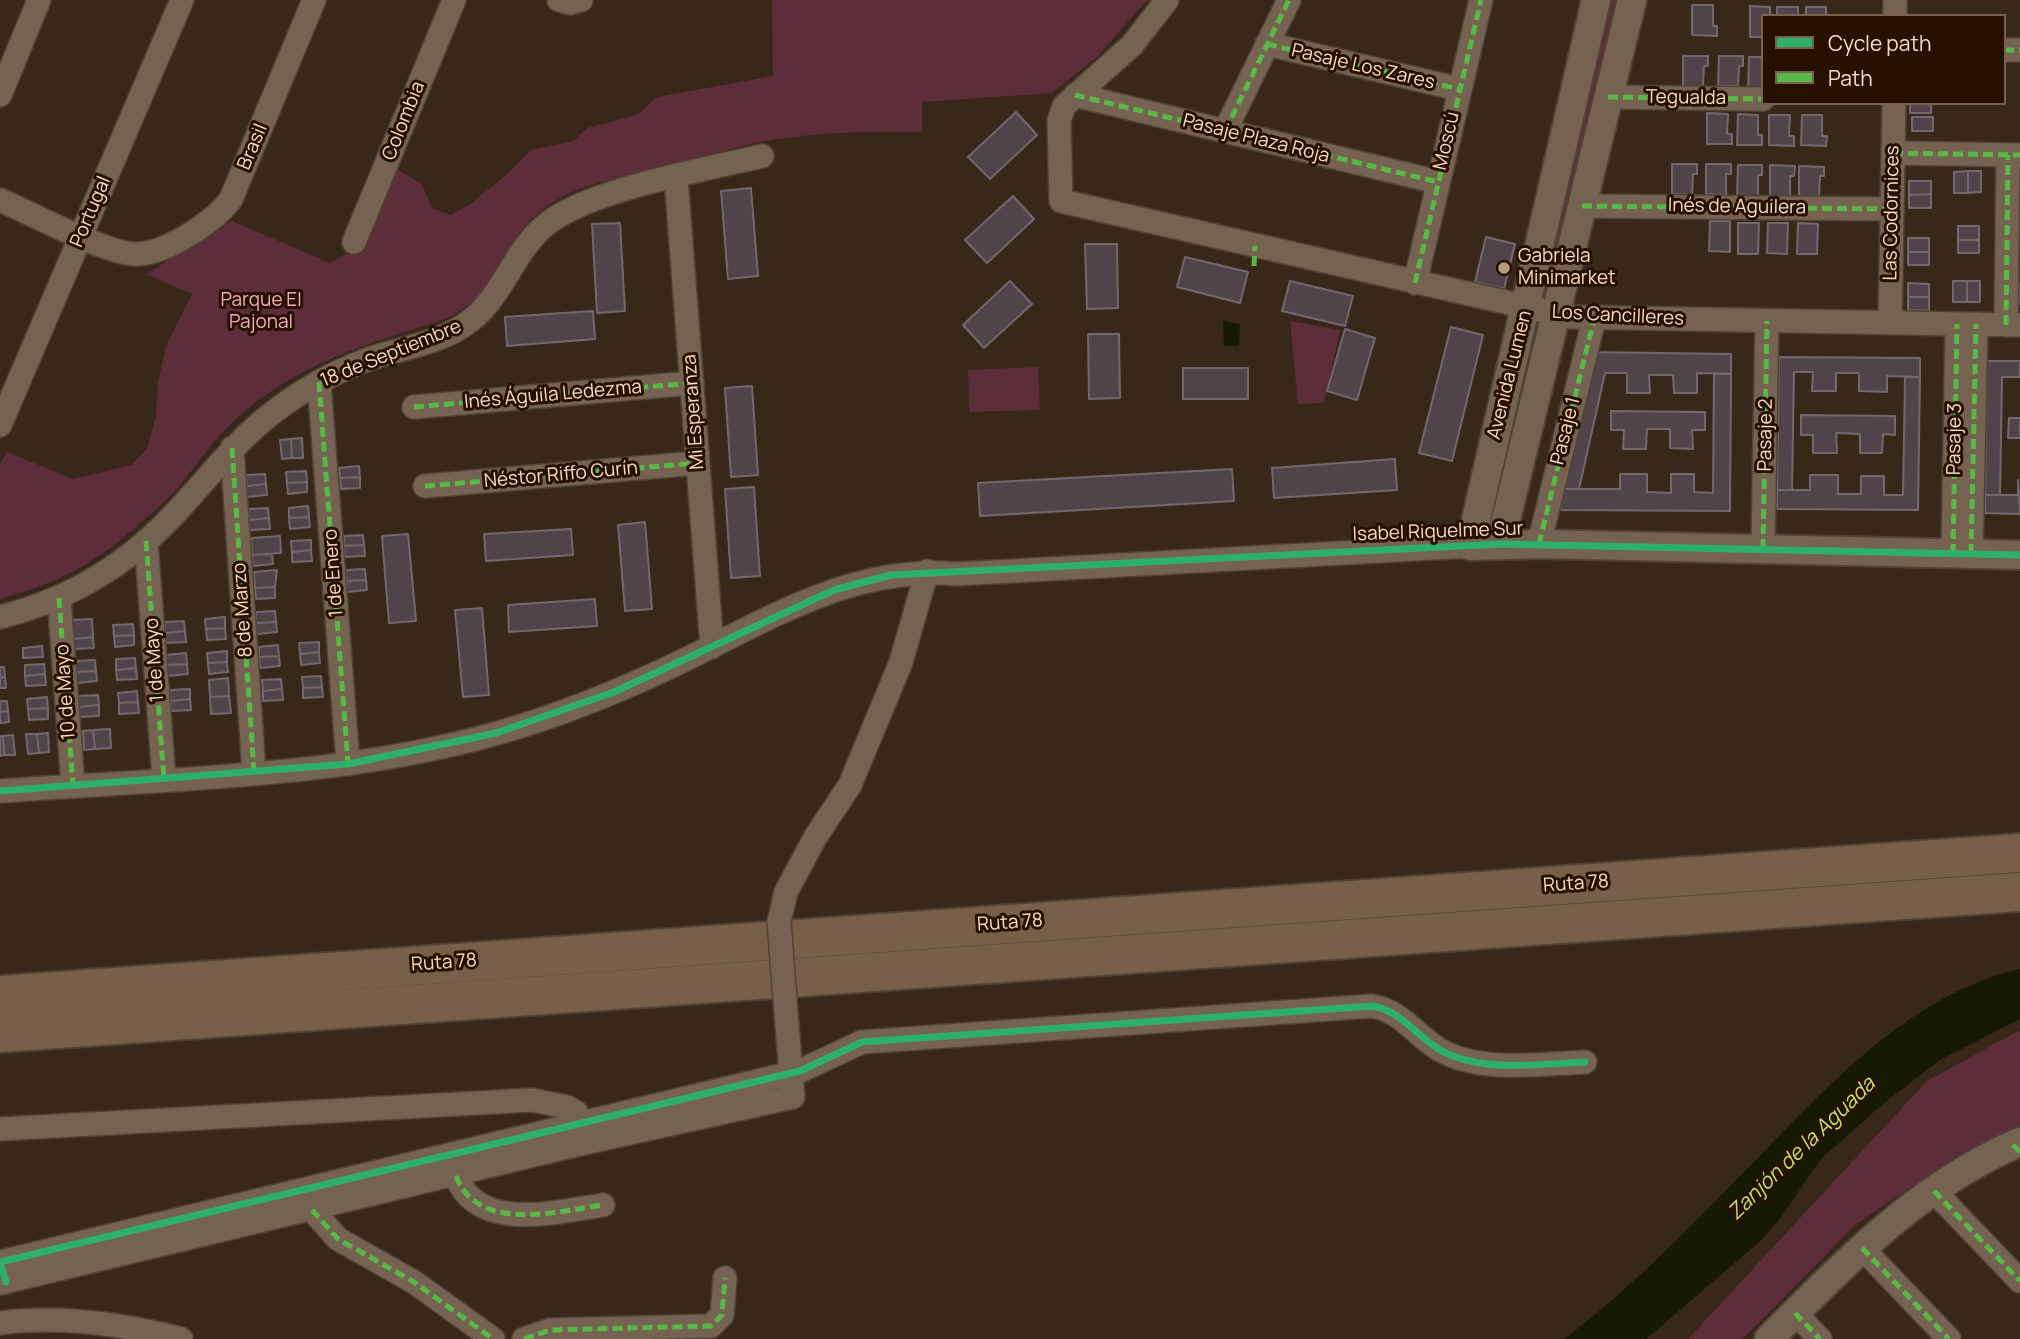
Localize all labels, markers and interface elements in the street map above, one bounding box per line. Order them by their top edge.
legend [1761,14,2006,105]
text: Cycle path [1828,29,1931,57]
street label: Pasaje Los Zares [1289,39,1437,95]
text: Path [1828,64,1873,92]
street label: Colombia [378,78,430,164]
street label: Tegualda [1646,86,1726,110]
street label: Pasaje Plaza Roja [1180,110,1332,168]
street label: Moscú [1429,110,1465,172]
street label: Brasil [233,121,273,173]
street label: Las Codornices [1879,145,1905,281]
street label: Portugal [66,173,116,251]
street label: Inés de Aguilera [1668,194,1806,220]
place label: Gabriela Minimarket [1518,246,1616,290]
marker: Gabriela Minimarket [1496,260,1512,276]
park label: Parque El Pajonal [220,290,302,334]
street label: Los Cancilleres [1551,301,1685,331]
street label: Avenida Lumen [1483,308,1537,442]
street label: 18 de Septiembre [317,315,465,393]
street label: Mi Esperanza [679,353,709,471]
street label: Inés Águila Ledezma [463,376,643,414]
street label: Pasaje 1 [1547,395,1585,467]
street label: Pasaje 2 [1754,399,1778,471]
street label: Pasaje 3 [1943,403,1967,475]
street label: Néstor Riffo Curín [483,457,639,493]
street label: Isabel Riquelme Sur [1352,518,1524,546]
street label: 1 de Enero [320,528,348,618]
street label: 8 de Marzo [228,562,258,658]
street label: 1 de Mayo [141,617,169,703]
street label: 10 de Mayo [51,643,81,741]
street label: Ruta 78 [1542,870,1610,898]
street label: Ruta 78 [976,909,1044,937]
street label: Ruta 78 [410,949,478,977]
water label: Zanjón de la Aguada [1723,1072,1881,1226]

